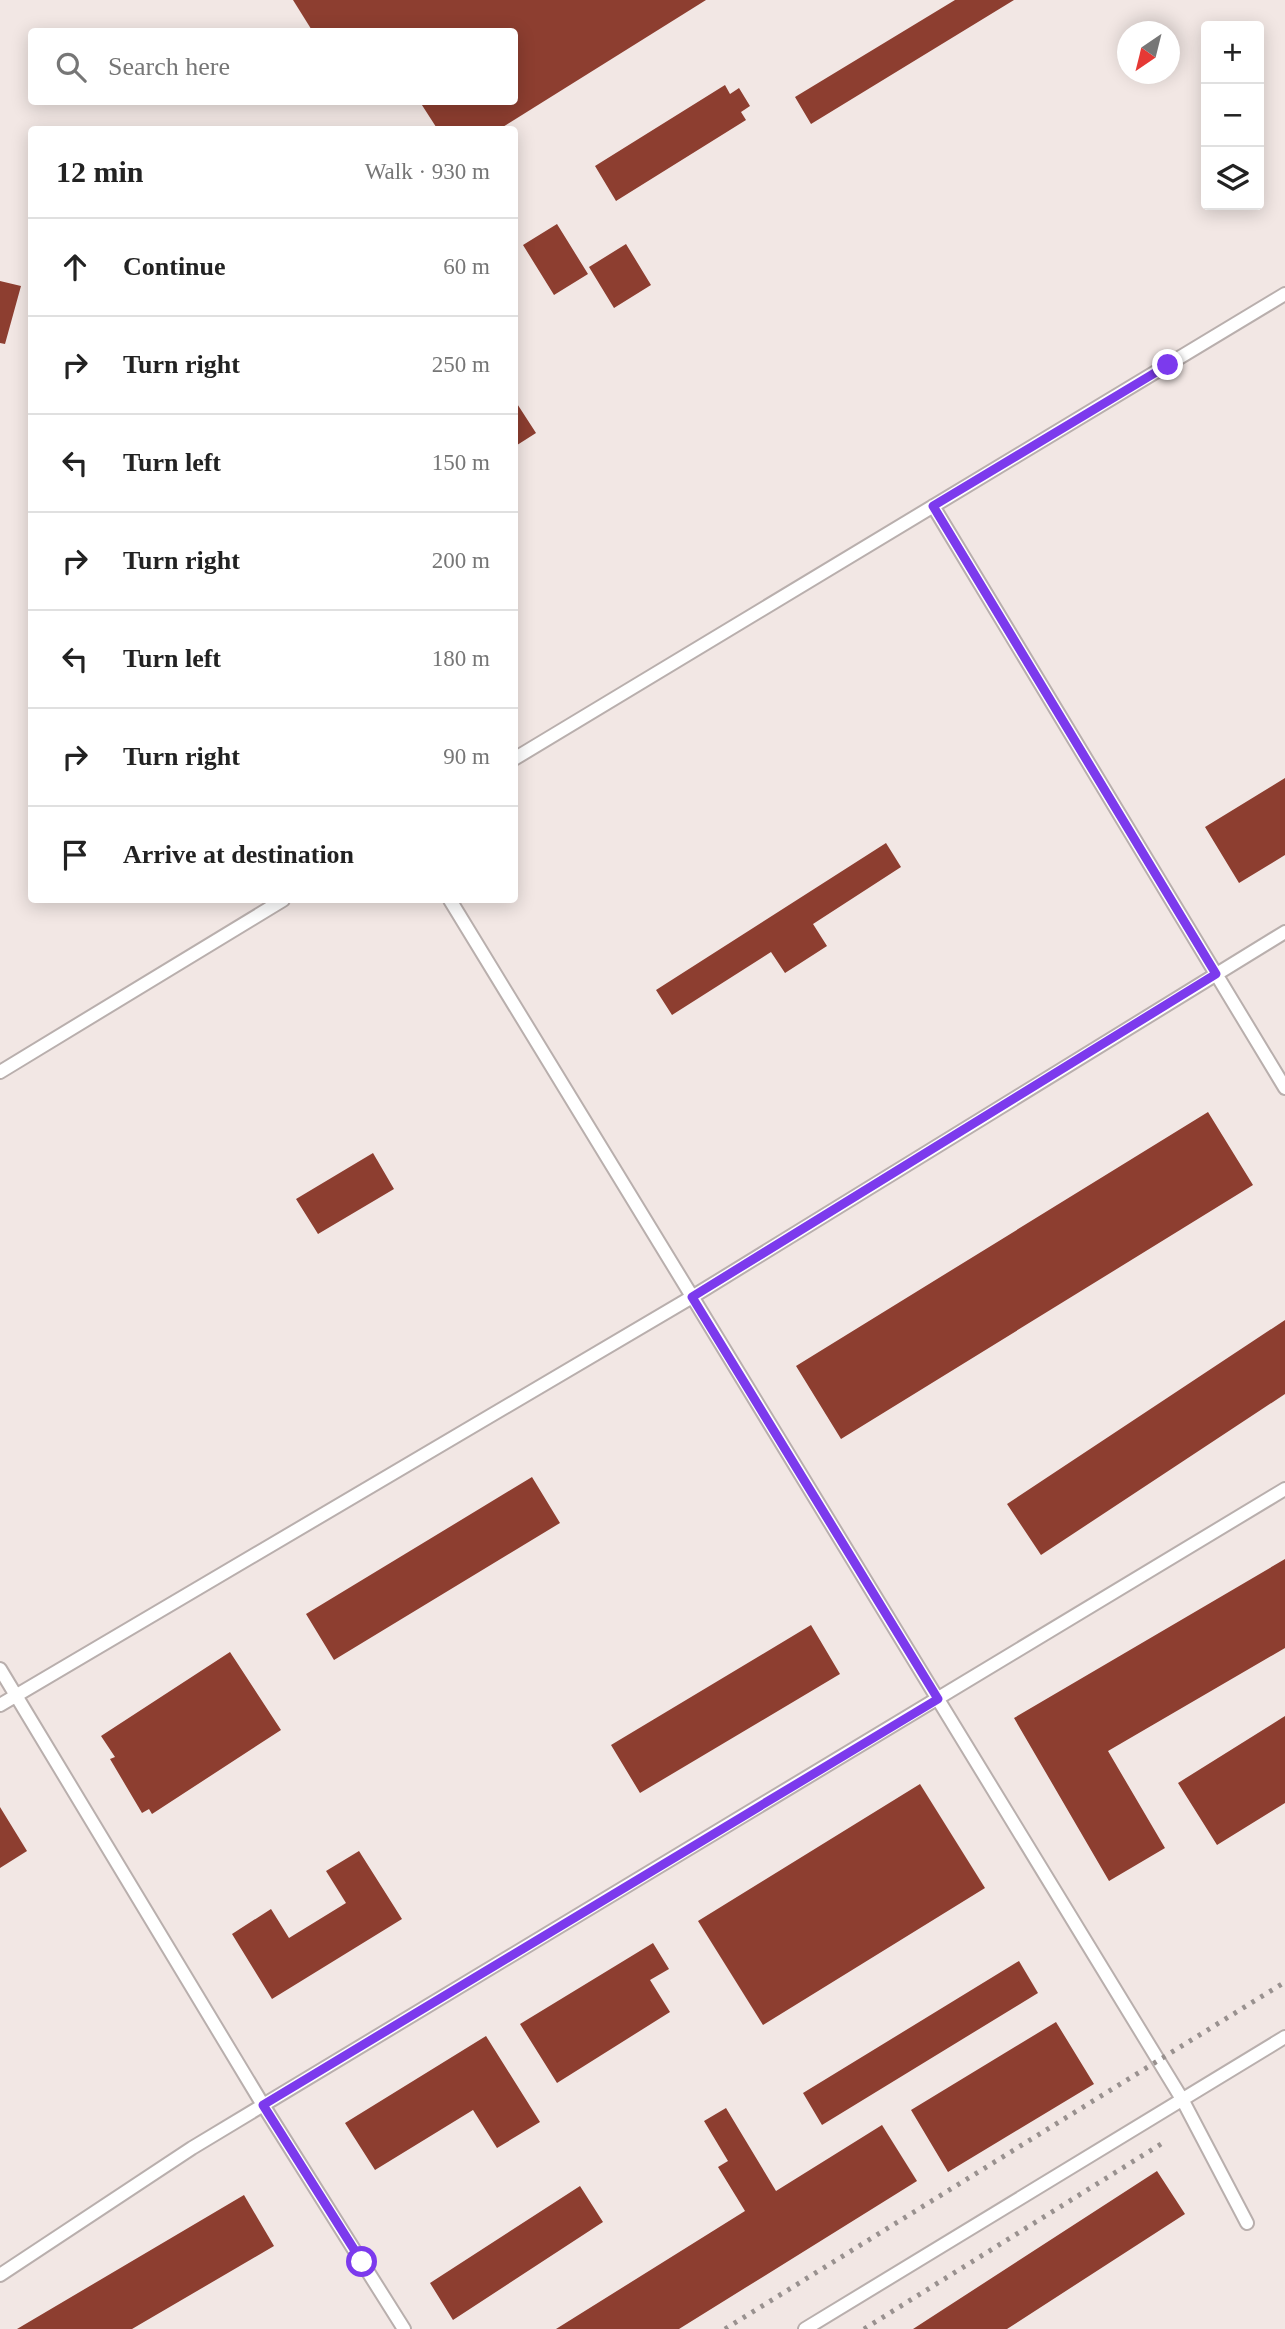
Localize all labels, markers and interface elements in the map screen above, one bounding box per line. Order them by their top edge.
north arrow [1117,21,1180,84]
map controls [1201,21,1264,210]
button: + [1201,21,1264,84]
search box [28,28,518,105]
icon: search [52,48,90,86]
text: Search here [108,52,230,81]
button: − [1201,84,1264,147]
button: layers [1201,147,1264,210]
text: 12 min [56,155,144,188]
text: Walk · 930 m [365,159,490,184]
icon: ahead [56,248,94,286]
text: Continue [123,252,226,281]
text: 60 m [443,254,490,279]
icon: right [56,346,94,384]
route end [1152,349,1183,380]
text: Turn right [123,350,240,379]
text: 250 m [432,352,490,377]
icon: left [56,444,94,482]
text: Turn left [123,448,221,477]
text: 150 m [432,450,490,475]
icon: right [56,542,94,580]
text: Turn right [123,546,240,575]
text: 200 m [432,548,490,573]
icon: left [56,640,94,678]
text: Turn left [123,644,221,673]
text: 180 m [432,646,490,671]
icon: right [56,738,94,776]
text: Turn right [123,742,240,771]
text: 90 m [443,744,490,769]
icon: arrive [56,836,94,874]
text: Arrive at destination [123,840,354,869]
route start [346,2246,377,2277]

